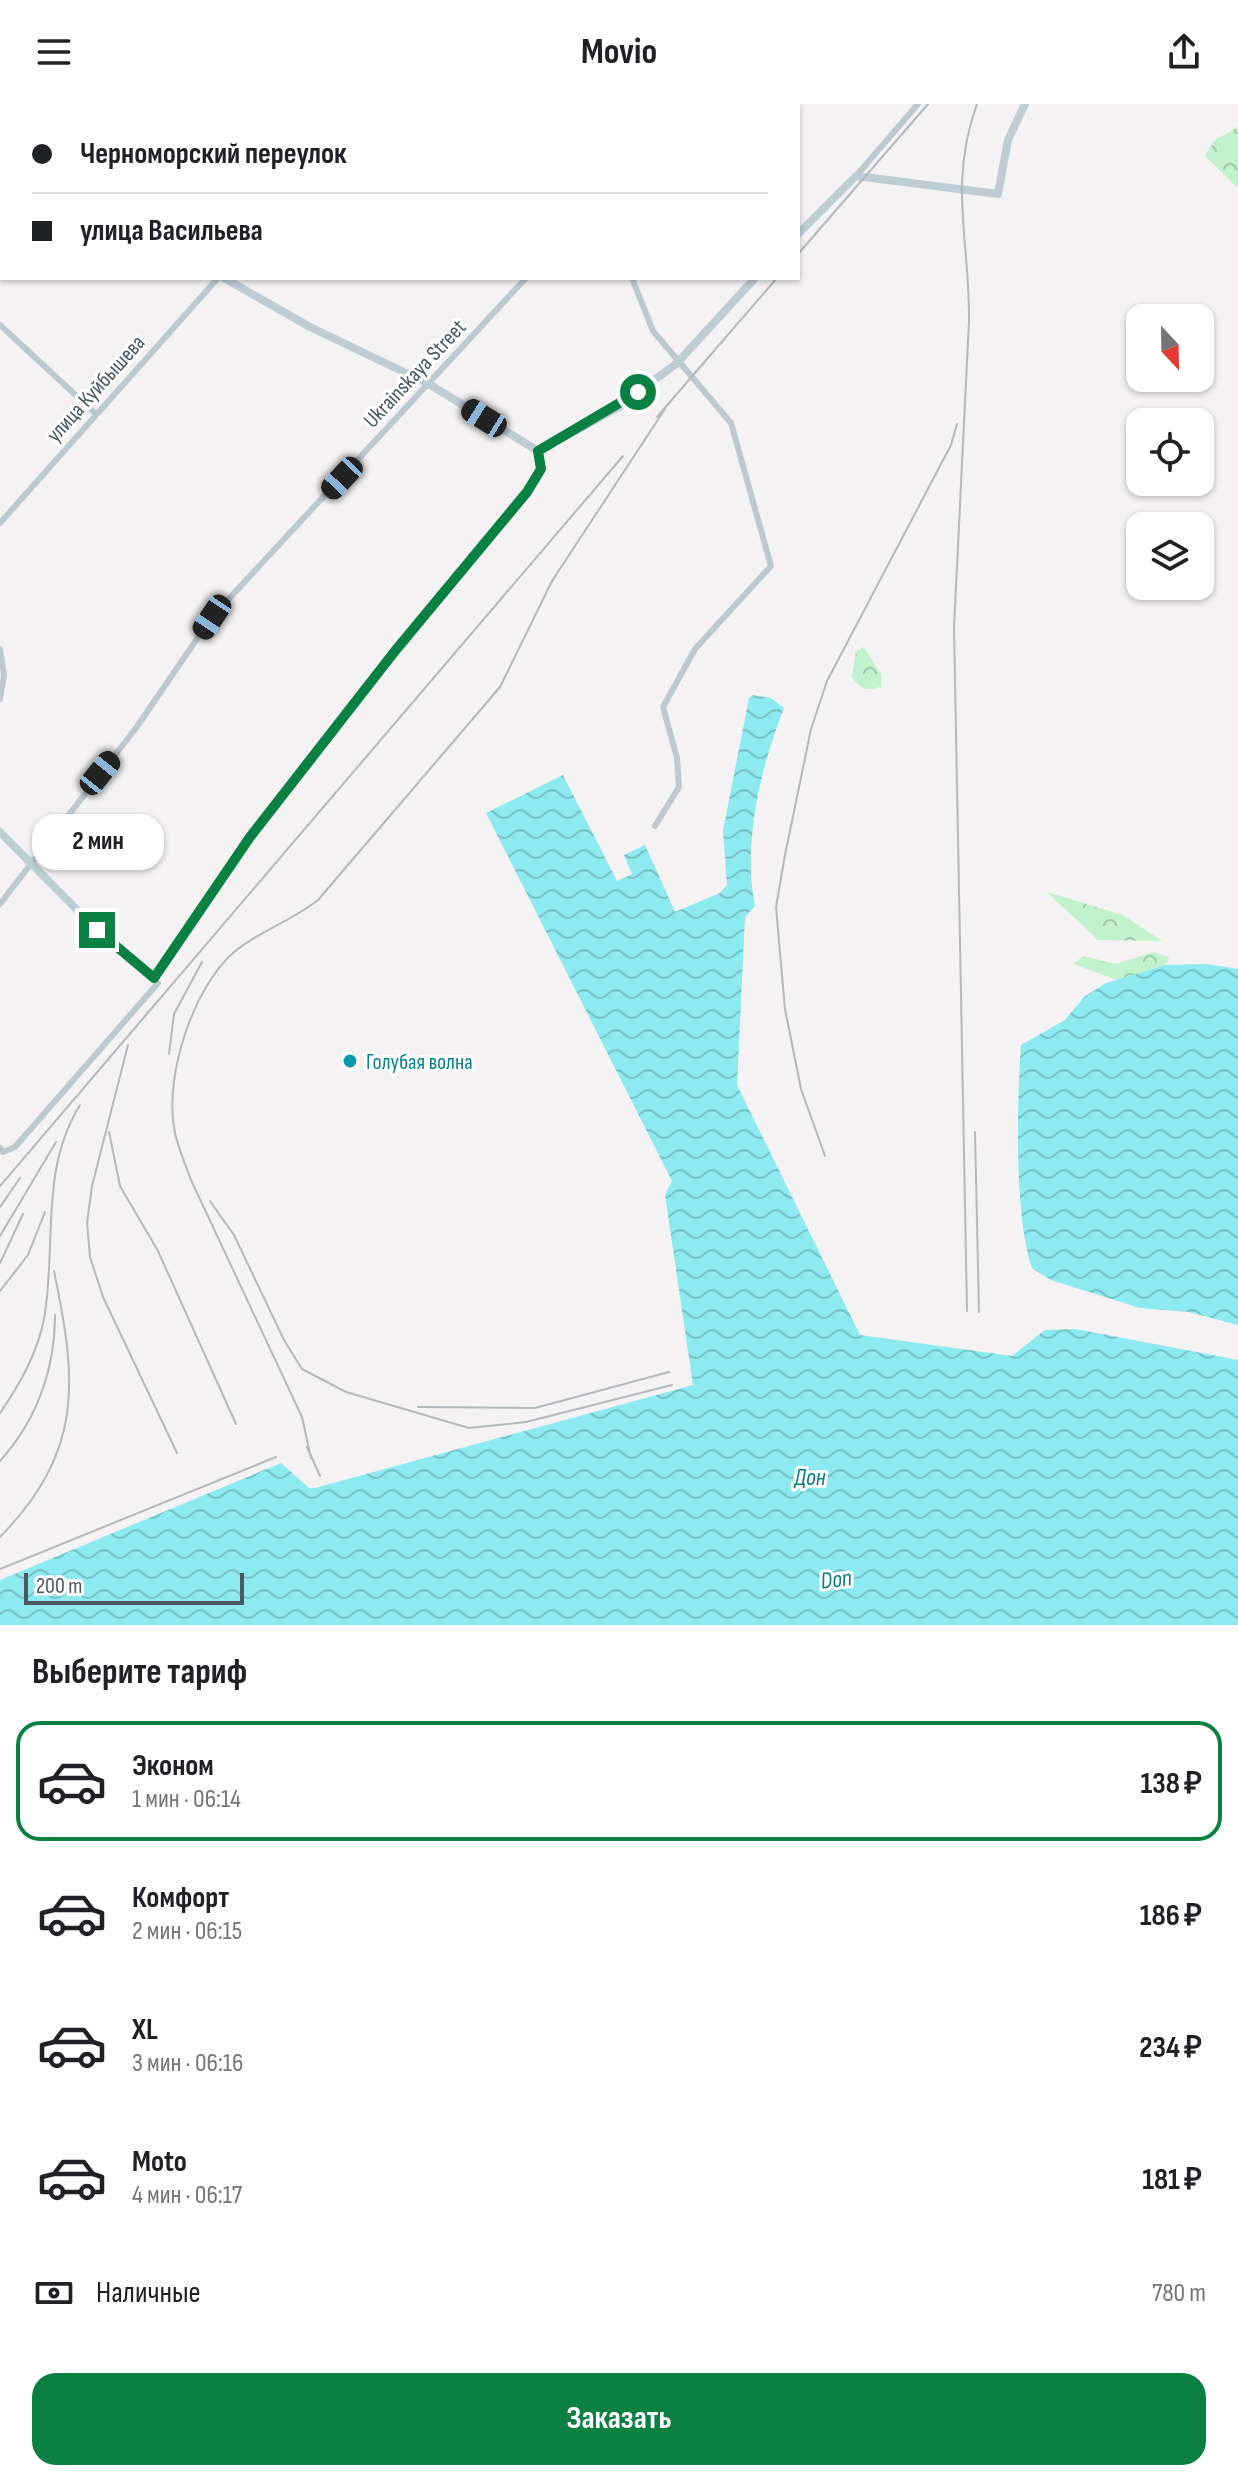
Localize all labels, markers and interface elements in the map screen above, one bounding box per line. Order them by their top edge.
icon: menu [32,30,76,74]
icon: share [1162,30,1206,74]
text: Movio [581,31,657,74]
text: Черноморский переулок [80,136,347,172]
text: улица Васильева [80,213,263,249]
north arrow [1126,304,1214,392]
map controls [1126,304,1214,600]
street label: Ukrainskaya Street [358,314,472,434]
street label: улица Куйбышева [41,330,151,448]
route start [620,374,656,410]
car [457,395,511,441]
button: locate [1126,408,1214,496]
car [317,452,367,504]
button: layers [1126,512,1214,600]
car [189,590,235,644]
car [76,747,124,799]
callout: 2 мин [31,814,163,870]
text: 2 мин [72,826,124,857]
route end [79,912,115,948]
place label: Голубая волна [366,1049,473,1076]
marker: Голубая волна [341,1052,359,1070]
water label: Дон [794,1463,826,1492]
water label: Don [819,1563,853,1596]
scale bar [24,1569,244,1605]
text: 200 m [36,1573,82,1600]
text: Выберите тариф [32,1651,247,1694]
icon: car [36,1745,108,1817]
text: Эконом [132,1748,214,1784]
text: 138 ₽ [1141,1766,1202,1802]
text: 1 мин · 06:14 [132,1784,241,1815]
icon: car [36,1877,108,1949]
text: Комфорт [132,1880,229,1916]
text: 186 ₽ [1140,1898,1202,1934]
text: 2 мин · 06:15 [132,1916,242,1947]
icon: car [36,2009,108,2081]
text: XL [132,2012,158,2048]
text: 234 ₽ [1139,2030,1202,2066]
text: 3 мин · 06:16 [132,2048,243,2079]
icon: car [36,2141,108,2213]
text: Moto [132,2144,187,2180]
text: 181 ₽ [1142,2162,1202,2198]
text: 4 мин · 06:17 [132,2180,242,2211]
icon: cash [32,2271,76,2315]
text: Наличные [96,2275,201,2311]
text: 780 m [1152,2278,1206,2309]
button: Заказать [32,2373,1206,2465]

